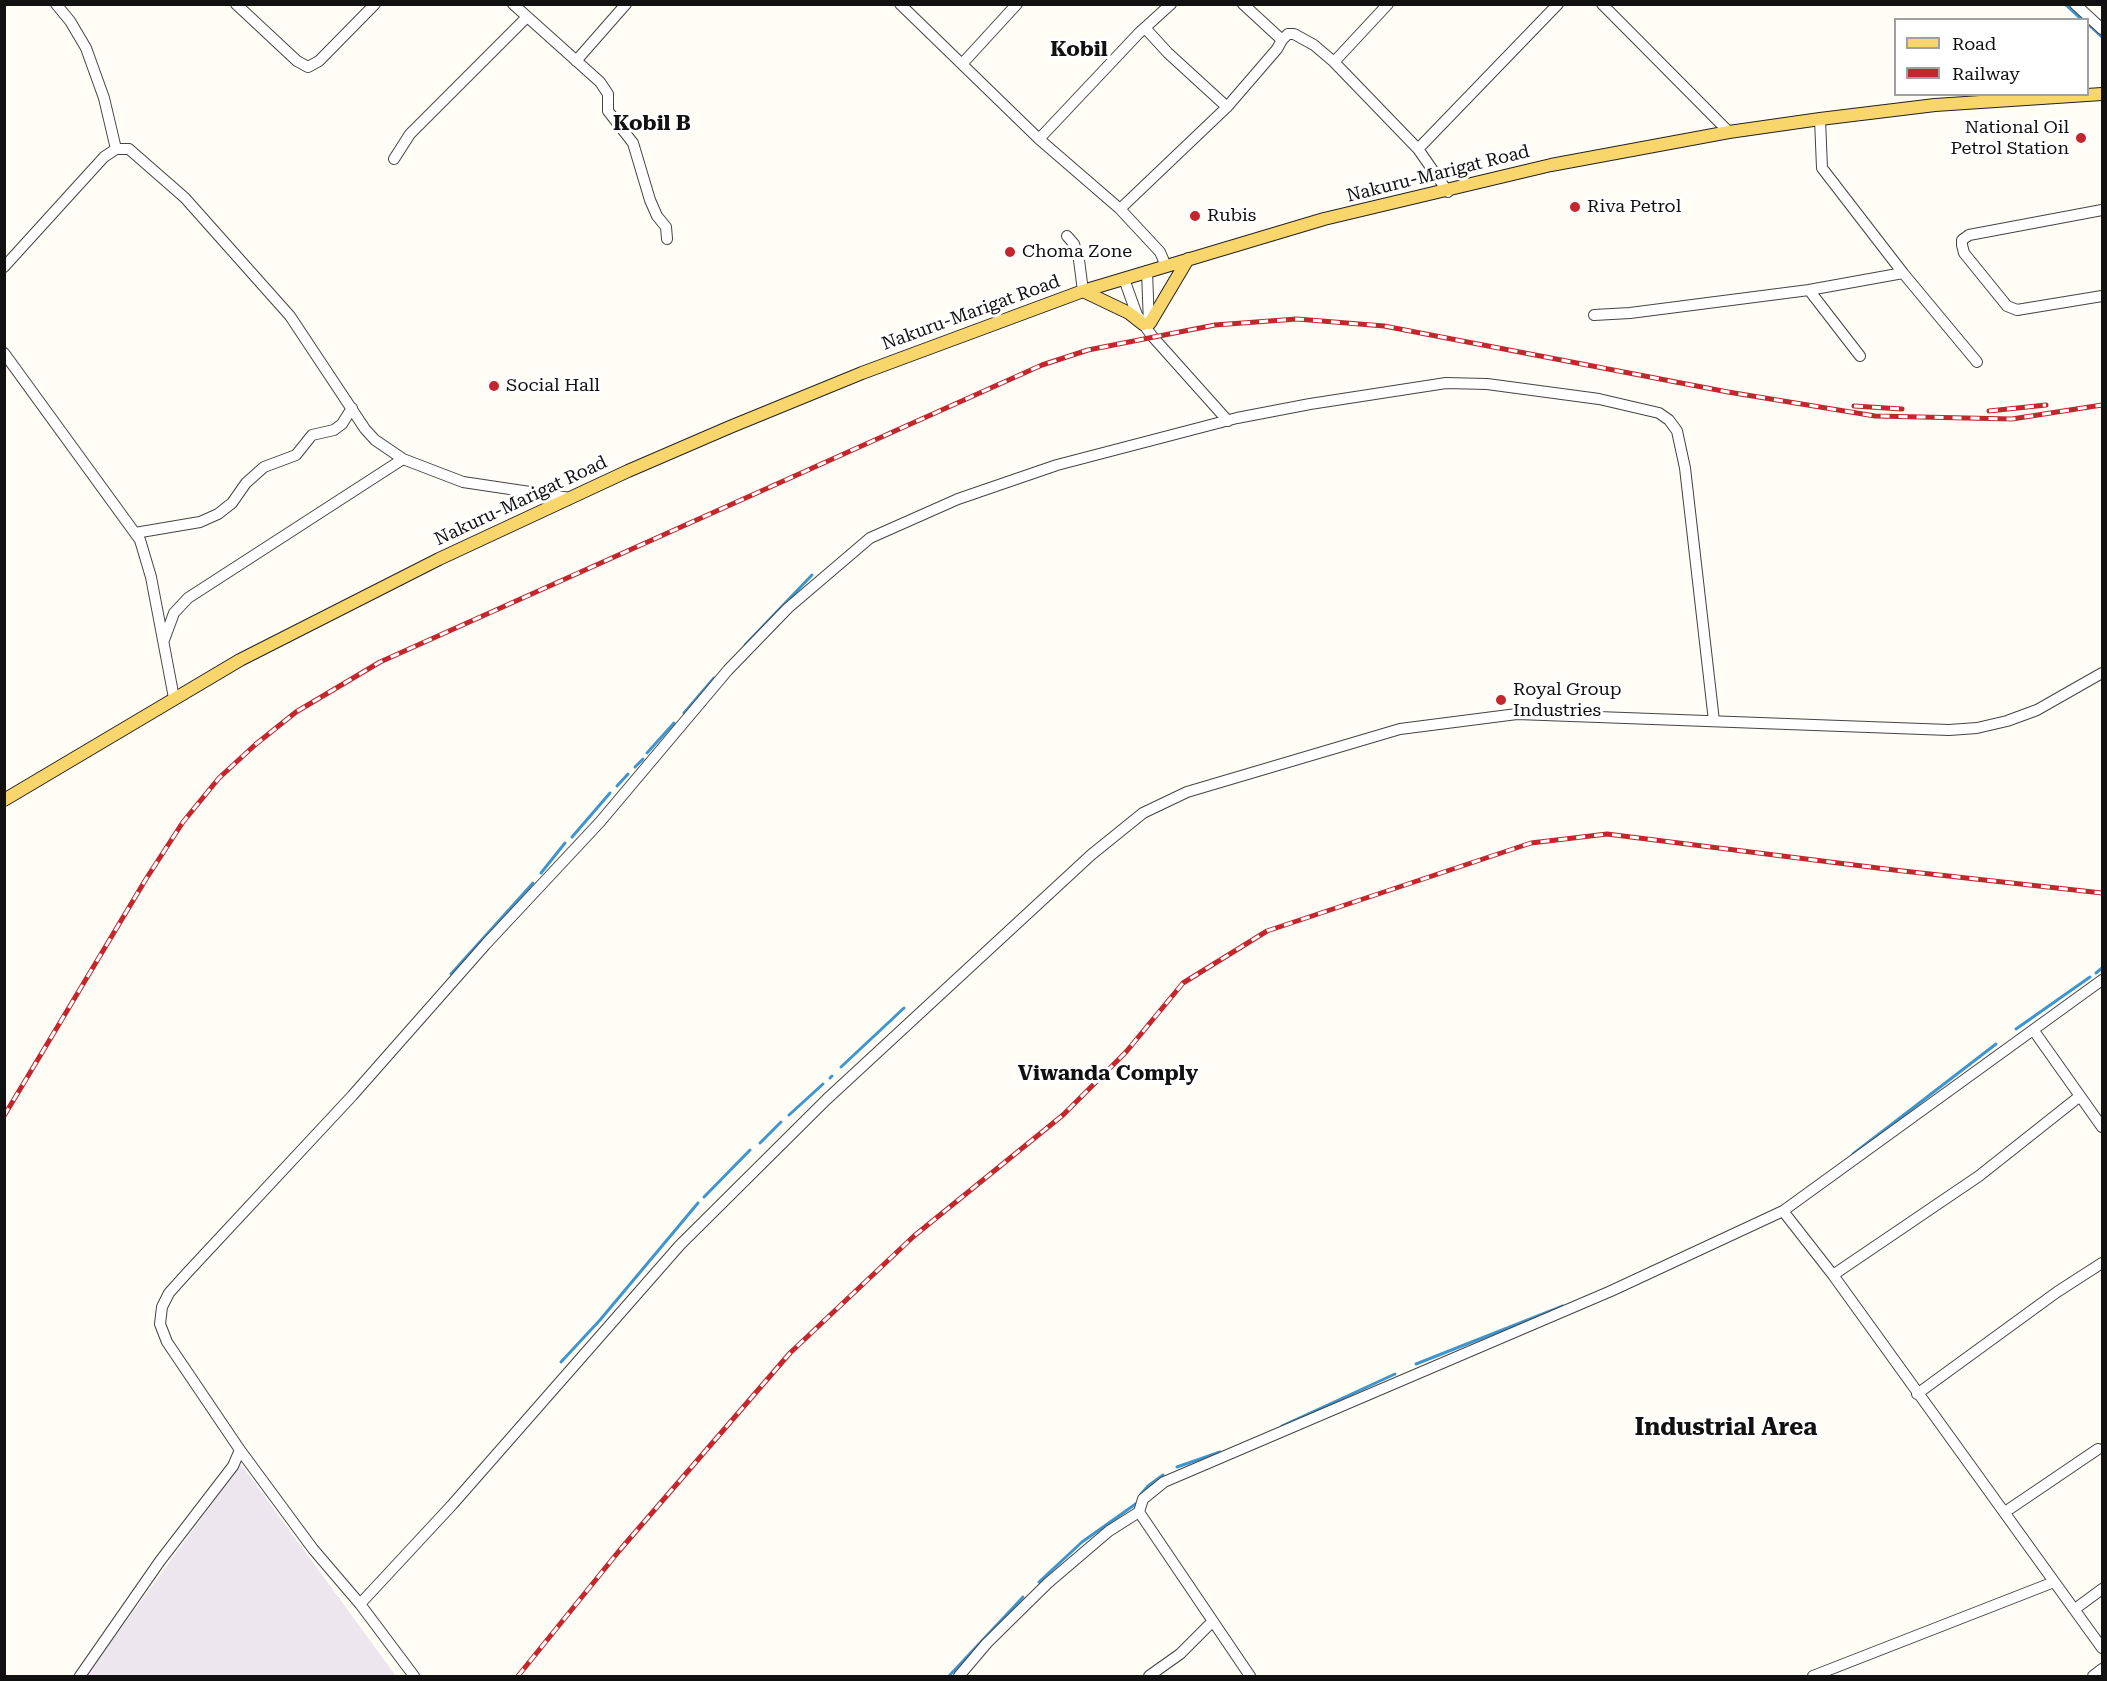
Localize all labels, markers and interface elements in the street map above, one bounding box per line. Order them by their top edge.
legend [1894,18,2089,96]
text: Road [1952,33,1996,54]
district label: Kobil [1050,37,1108,63]
text: Railway [1952,63,2020,84]
district label: Kobil B [613,111,691,137]
place label: National Oil Petrol Station [1950,117,2069,160]
marker: National Oil Petrol Station [2074,131,2088,145]
street label: Nakuru-Marigat Road [1344,141,1532,207]
place label: Riva Petrol [1587,196,1681,218]
marker: Riva Petrol [1568,200,1582,214]
place label: Rubis [1207,205,1256,227]
marker: Rubis [1188,209,1202,223]
place label: Choma Zone [1022,241,1132,263]
marker: Choma Zone [1003,245,1017,259]
street label: Nakuru-Marigat Road [879,271,1063,355]
place label: Social Hall [506,375,600,397]
marker: Social Hall [487,379,501,393]
street label: Nakuru-Marigat Road [431,452,611,550]
place label: Royal Group Industries [1513,679,1621,722]
marker: Royal Group Industries [1494,693,1508,707]
district label: Viwanda Comply [1018,1061,1198,1087]
district label: Industrial Area [1635,1414,1817,1442]

